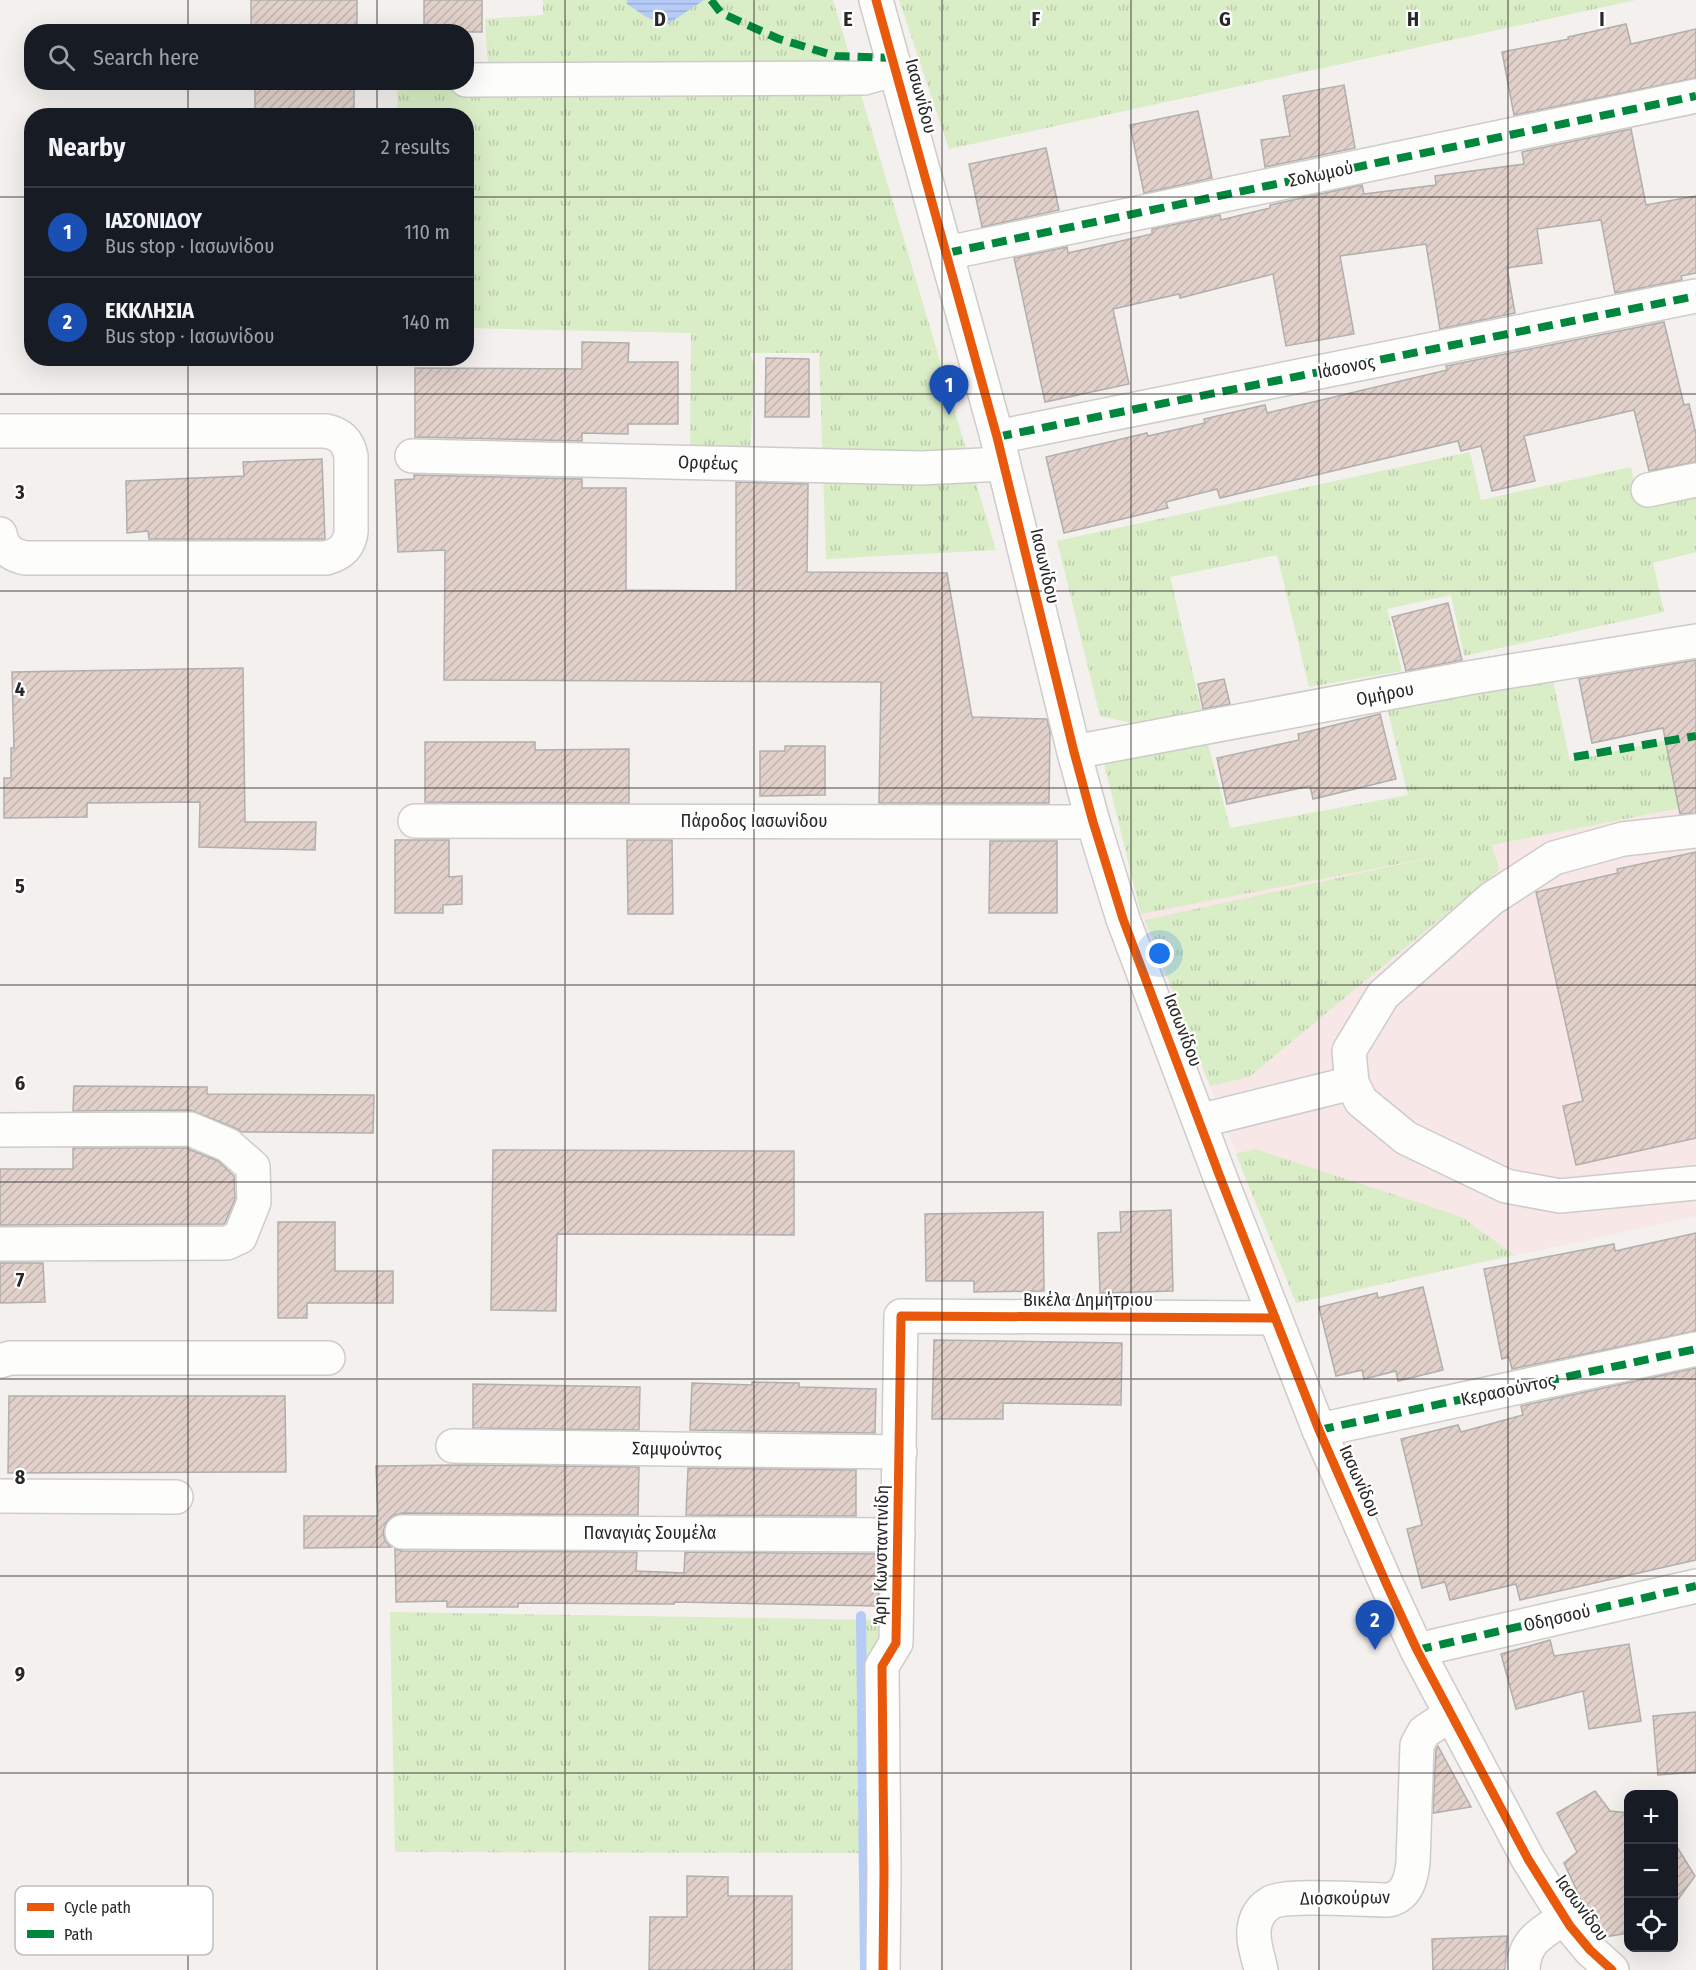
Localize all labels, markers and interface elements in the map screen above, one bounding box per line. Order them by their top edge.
text: D [654,7,666,31]
text: E [843,7,853,31]
text: F [1032,7,1041,31]
text: G [1219,7,1231,31]
text: H [1407,7,1419,31]
text: I [1599,7,1605,31]
search box [24,24,474,90]
icon: search [45,41,78,74]
text: Search here [93,44,199,71]
street label: Ιασωνίδου [900,56,942,136]
text: Nearby [48,132,125,163]
text: 2 results [381,135,450,159]
street label: Σολωμού [1287,156,1355,192]
text: ΙΑΣΟΝΙΔΟΥ [105,207,202,234]
text: 1 [63,220,72,244]
text: 110 m [404,220,450,244]
text: Bus stop · Ιασωνίδου [105,234,274,258]
text: ΕΚΚΛΗΣΙΑ [105,297,194,324]
text: 2 [63,310,72,334]
text: 140 m [402,310,450,334]
text: Bus stop · Ιασωνίδου [105,324,274,348]
street label: Ιάσονος [1315,351,1377,383]
pin: 1 [930,366,968,415]
street label: Ορφέως [678,451,739,475]
text: 3 [14,480,25,504]
street label: Ιασωνίδου [1026,526,1064,606]
text: 4 [15,677,25,701]
street label: Ομήρου [1354,678,1416,710]
street label: Πάροδος Ιασωνίδου [681,810,827,832]
text: 5 [15,874,25,898]
your location [1145,939,1174,968]
street label: Ιασωνίδου [1159,990,1207,1070]
text: 6 [15,1071,25,1095]
text: 7 [16,1268,25,1292]
street label: Βικέλα Δημήτριου [1023,1289,1153,1311]
street label: Κερασούντος [1459,1369,1558,1411]
street label: Σαμψούντος [632,1437,722,1461]
street label: Ιασωνίδου [1334,1441,1386,1521]
text: 8 [15,1465,26,1489]
street label: Άρη Κωνσταντινίδη [869,1485,893,1625]
street label: Παναγιάς Σουμέλα [584,1522,716,1544]
pin: 2 [1356,1600,1394,1650]
street label: Οδησσού [1521,1600,1593,1636]
text: 9 [15,1662,25,1686]
map controls [1624,1790,1678,1952]
button: + [1624,1790,1678,1844]
button: − [1624,1844,1678,1898]
street label: Ιασωνίδου [1551,1870,1613,1946]
legend [15,1886,213,1955]
street label: Διοσκούρων [1300,1886,1390,1910]
text: Cycle path [64,1898,131,1917]
button: locate [1624,1898,1678,1952]
text: Path [64,1925,93,1944]

